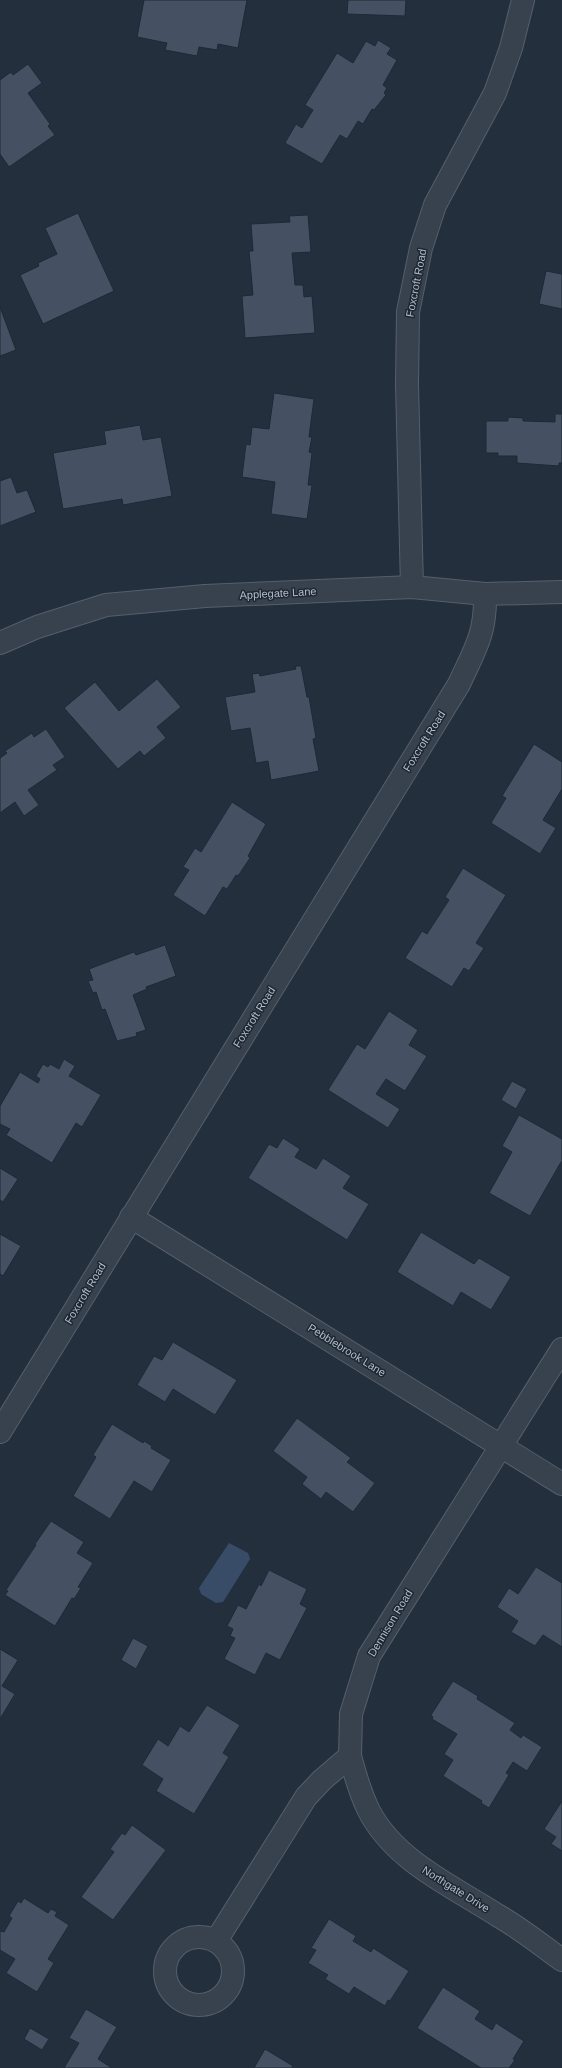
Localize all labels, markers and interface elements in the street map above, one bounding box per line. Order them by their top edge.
street label: Foxcroft Road [404,248,428,318]
street label: Applegate Lane [239,585,317,601]
street label: Foxcroft Road [401,709,447,773]
street label: Foxcroft Road [231,985,277,1049]
street label: Foxcroft Road [62,1260,108,1326]
street label: Pebblebrook Lane [306,1321,388,1379]
street label: Dennison Road [365,1587,415,1659]
street label: Northgate Drive [420,1863,492,1915]

